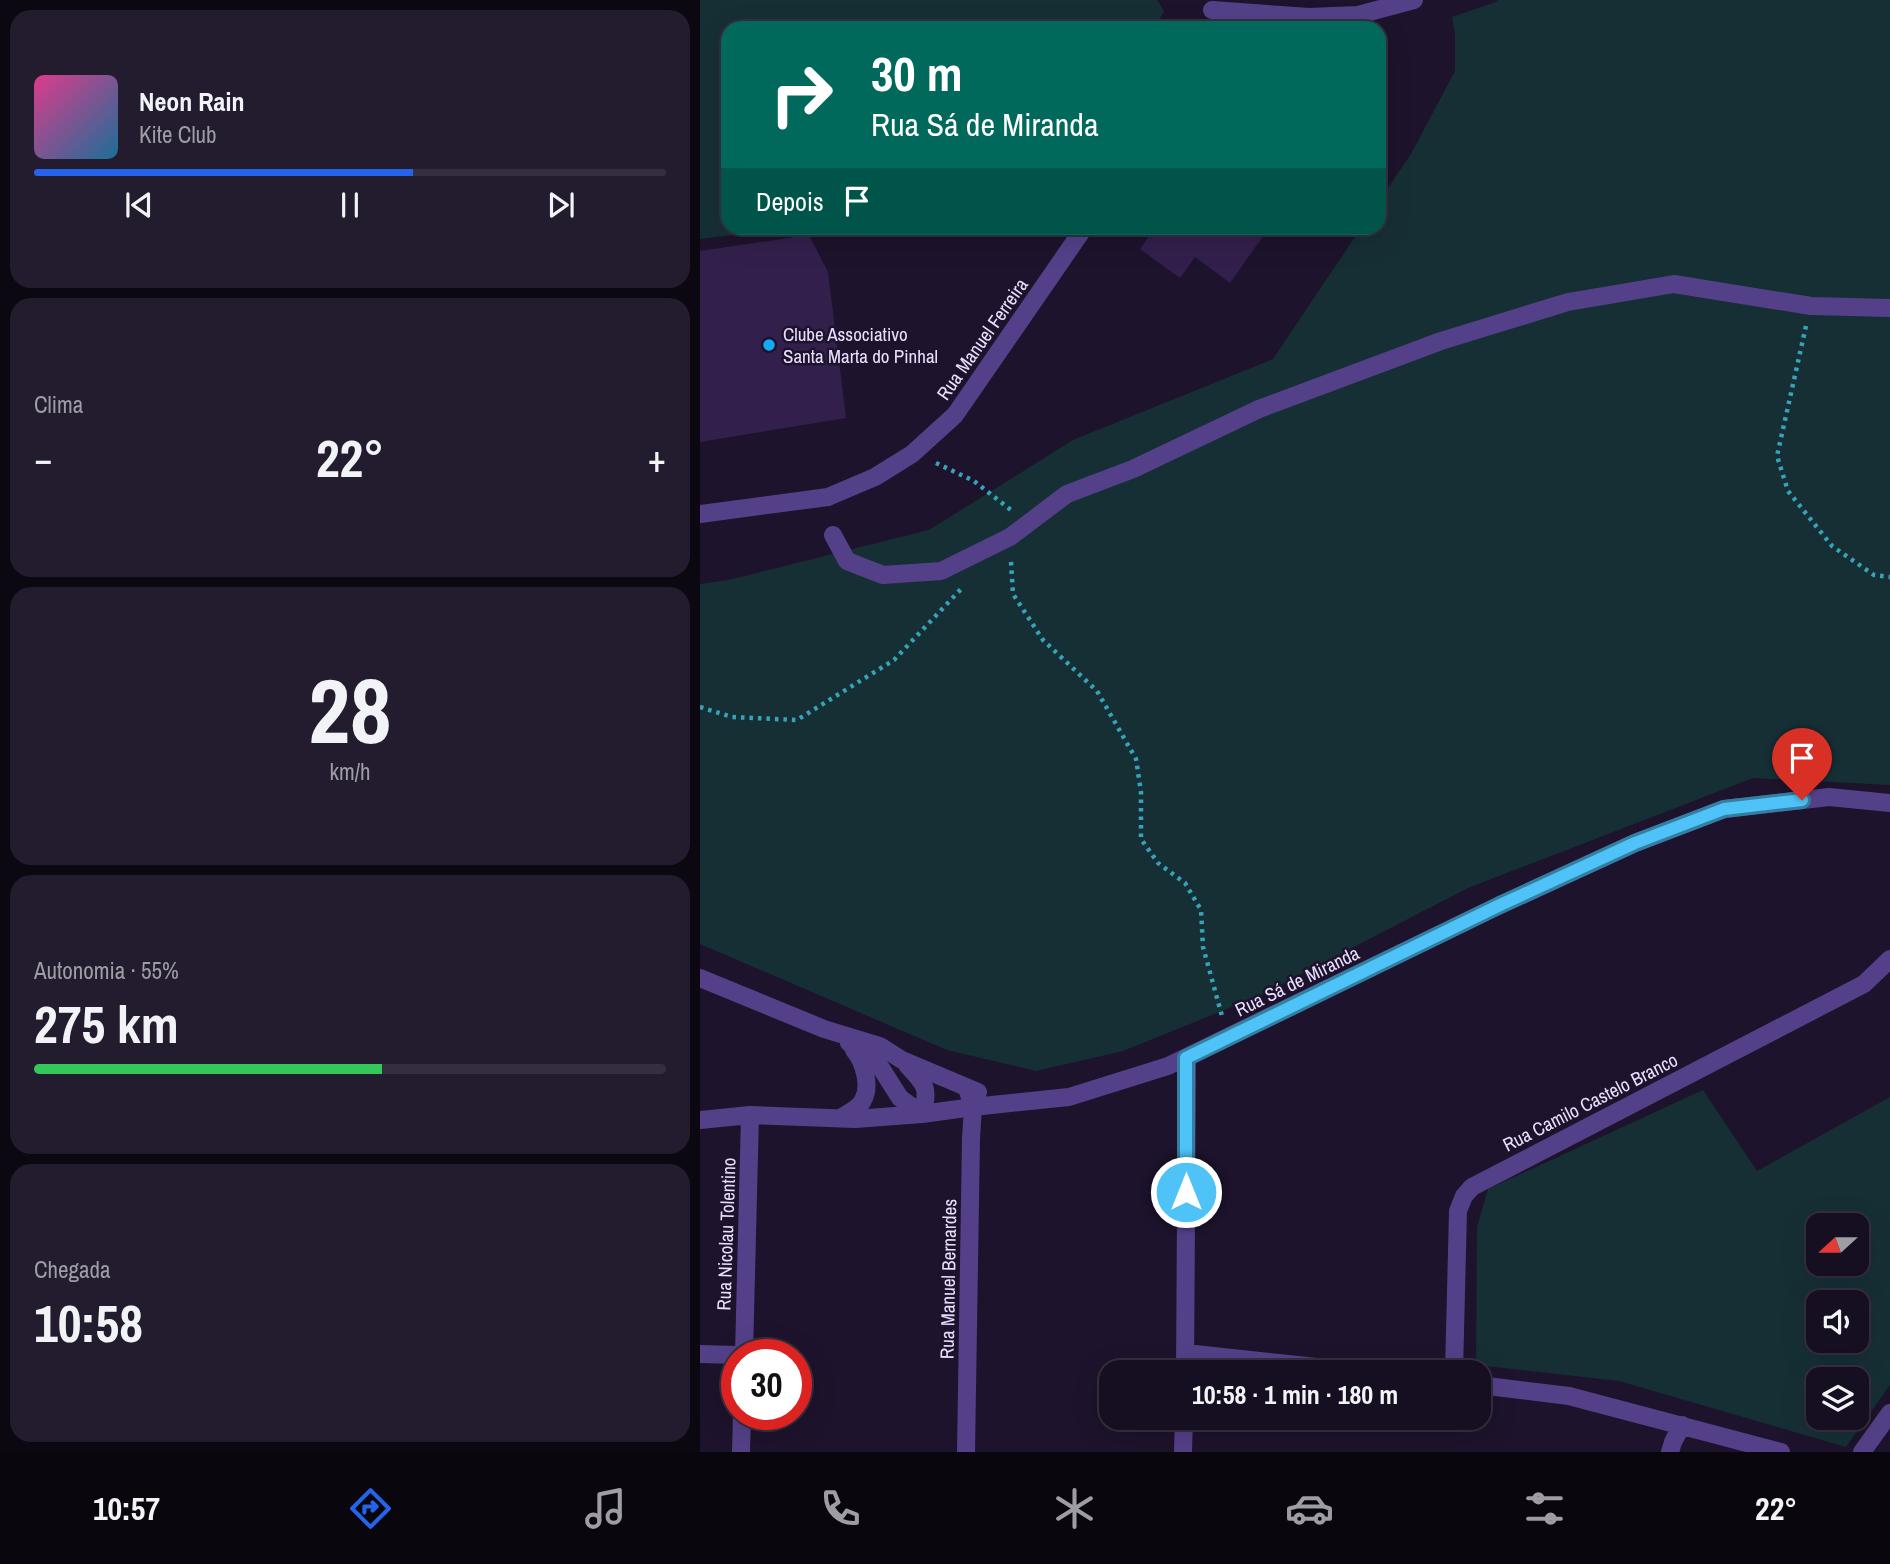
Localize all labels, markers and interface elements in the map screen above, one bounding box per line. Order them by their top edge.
text: 30 m [871,40,963,106]
icon: right [756,49,847,140]
text: Neon Rain [139,84,244,119]
text: Rua Sá de Miranda [871,103,1099,146]
text: Kite Club [139,119,217,150]
icon: arrive [838,182,876,220]
text: Depois [756,184,824,219]
icon: previous [120,186,158,224]
icon: pause [331,186,369,224]
icon: next [542,186,580,224]
street label: Rua Manuel Ferreira [930,273,1034,405]
place label: Clube Associativo Santa Marta do Pinhal [783,321,938,369]
marker: Clube Associativo Santa Marta do Pinhal [761,337,777,353]
text: Clima [34,389,83,420]
text: 22° [316,423,384,493]
text: − [34,433,52,484]
text: + [648,433,666,484]
text: 28 [309,649,392,771]
pin [1772,728,1832,800]
icon: arrive [1783,739,1821,777]
text: km/h [330,756,370,787]
street label: Rua Sá de Miranda [1231,940,1364,1022]
text: Autonomia · 55% [34,955,179,986]
text: 275 km [34,989,179,1059]
street label: Rua Camilo Castelo Branco [1498,1047,1682,1157]
position arrow [1149,1155,1223,1229]
street label: Rua Nicolau Tolentino [710,1157,742,1311]
street label: Rua Manuel Bernardes [934,1198,962,1359]
north arrow [1806,1213,1869,1276]
map controls [1806,1213,1869,1430]
text: Chegada [34,1254,111,1285]
text: 10:58 [34,1288,143,1358]
button: sound [1806,1290,1869,1353]
speed limit sign: 30 [721,1339,812,1430]
button: layers [1806,1367,1869,1430]
text: 10:58 · 1 min · 180 m [1192,1377,1398,1412]
icon: directions [346,1484,395,1533]
icon: music [581,1484,630,1533]
icon: phone [816,1484,865,1533]
icon: climate [1050,1484,1099,1533]
icon: car [1285,1484,1334,1533]
icon: filters [1520,1484,1569,1533]
text: 10:57 [93,1487,160,1530]
text: 22° [1755,1487,1797,1530]

